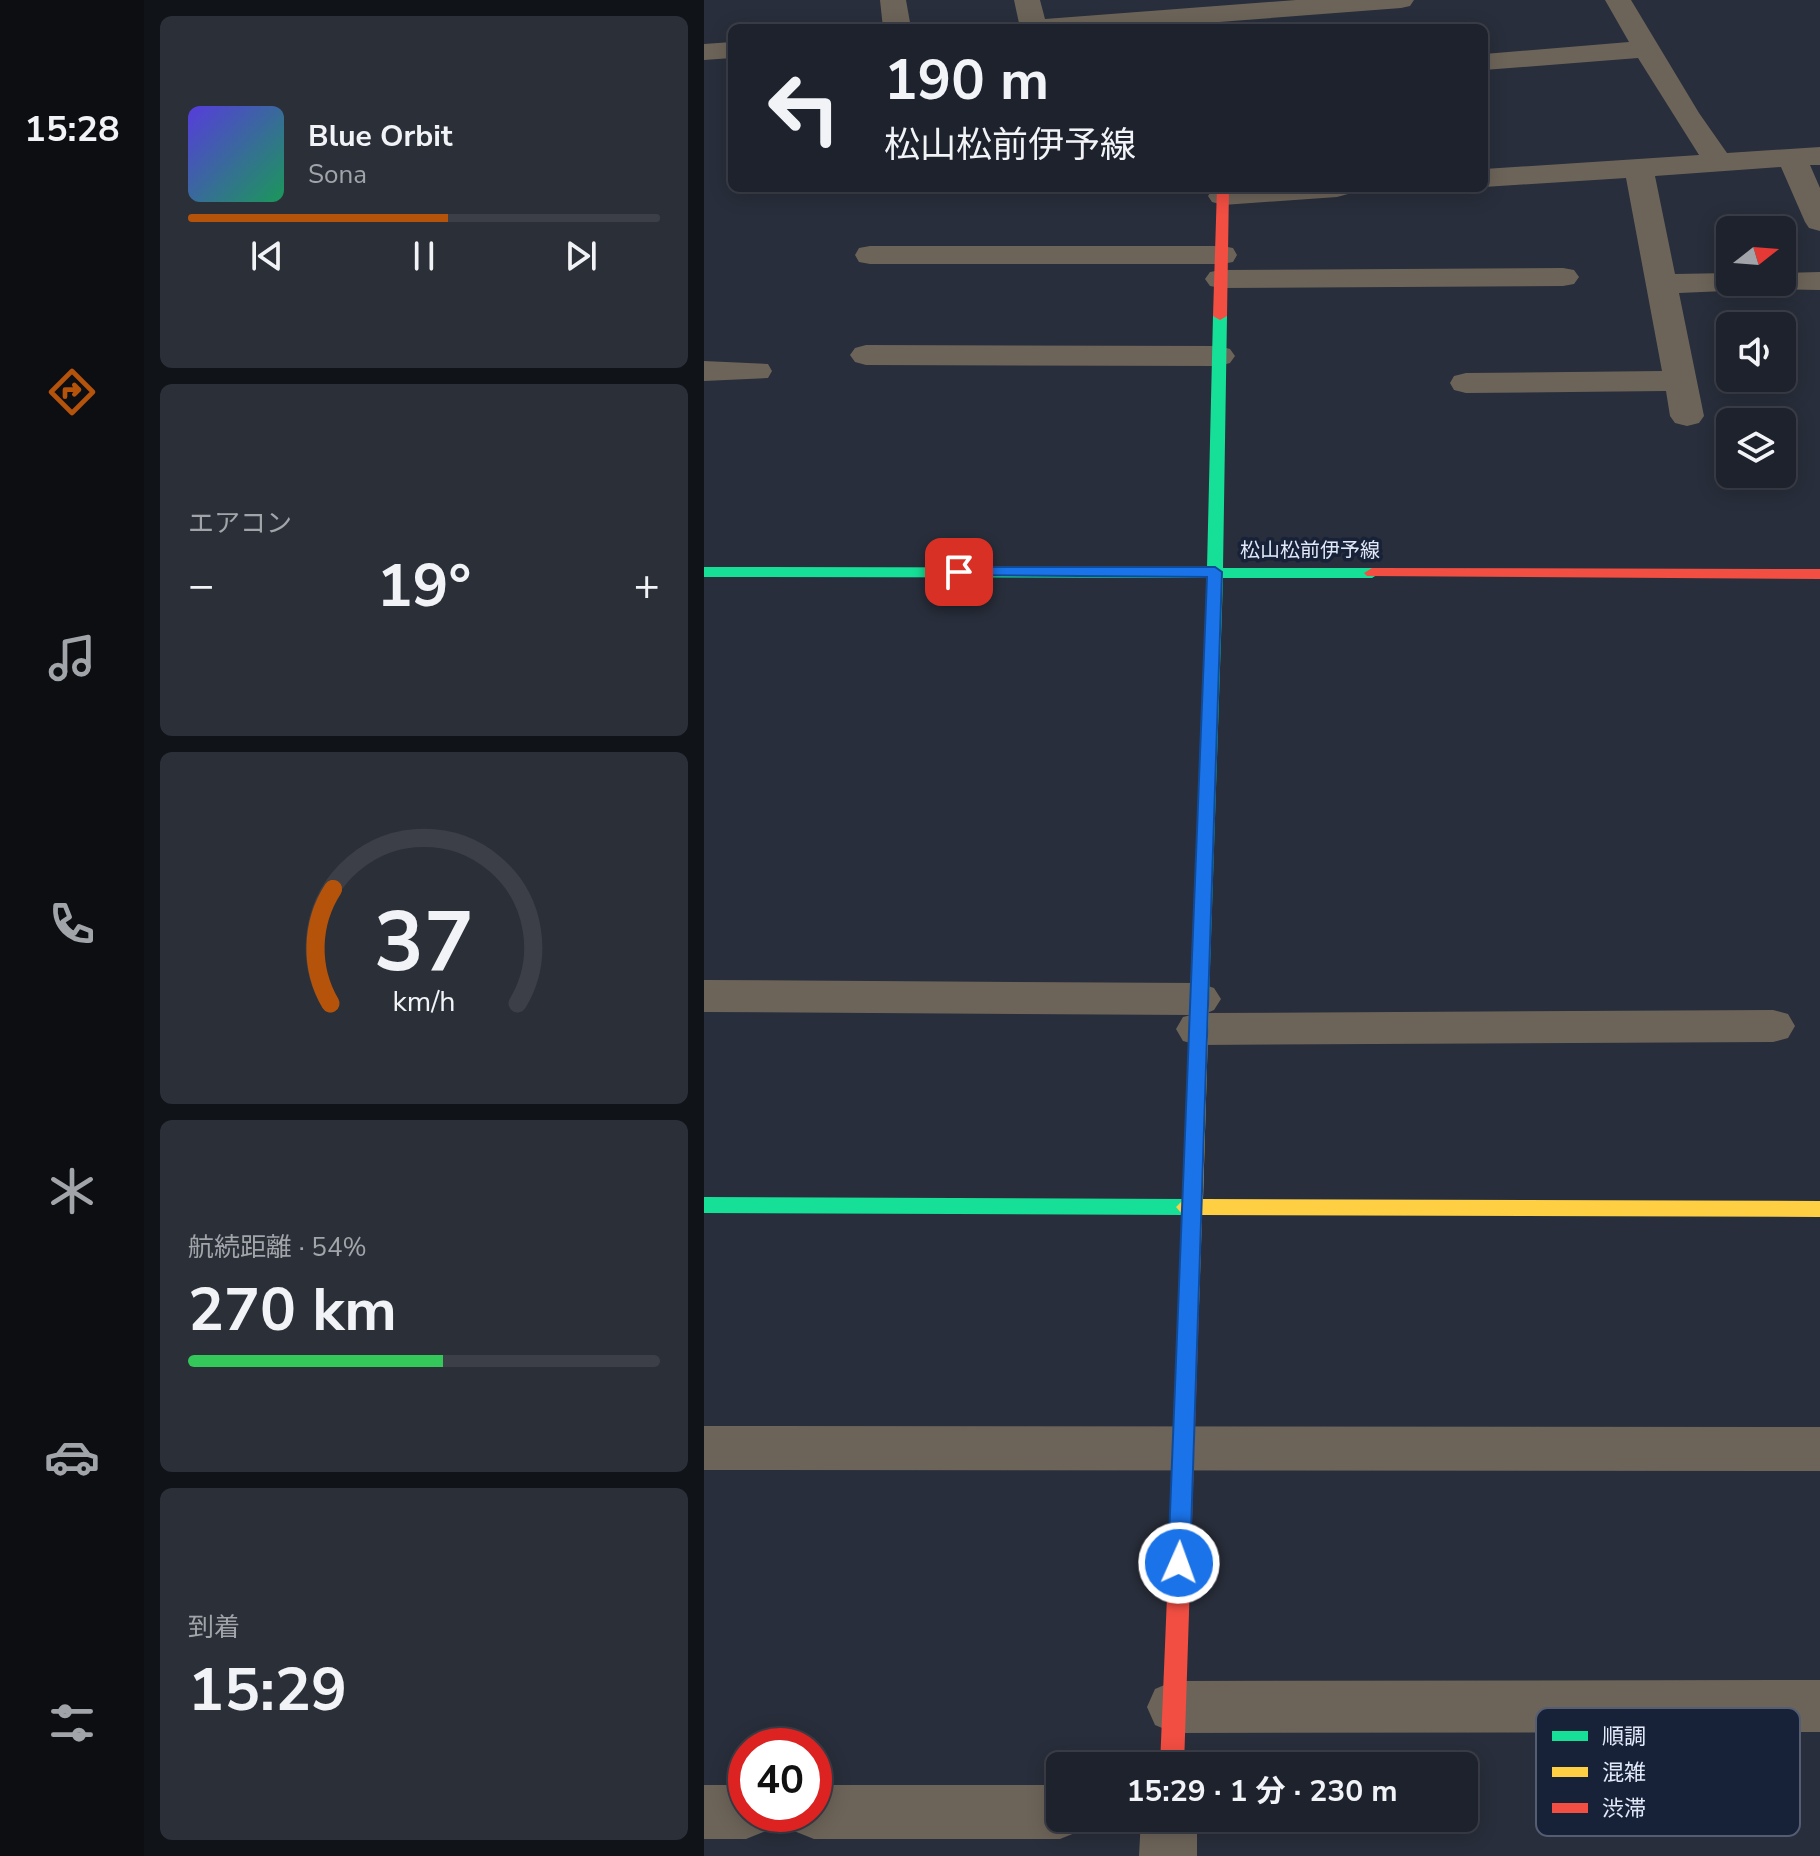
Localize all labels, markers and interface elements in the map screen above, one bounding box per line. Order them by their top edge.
text: 190 m [884,42,1049,119]
icon: left [752,56,856,160]
text: 15:28 [24,105,120,154]
text: Blue Orbit [308,116,452,157]
text: 松山松前伊予線 [884,121,1136,170]
text: Sona [308,157,367,192]
north arrow [1716,216,1796,296]
map controls [1716,216,1796,488]
icon: previous [245,234,289,278]
icon: pause [402,234,446,278]
icon: next [559,234,603,278]
button: sound [1716,312,1796,392]
icon: directions [44,364,100,420]
button: layers [1716,408,1796,488]
text: エアコン [188,506,292,541]
street label: 松山松前伊予線 [1240,537,1380,564]
pin [925,538,993,606]
text: 19° [377,545,471,627]
icon: arrive [937,550,981,594]
text: − [188,556,214,616]
text: + [634,556,660,616]
icon: music [44,630,100,686]
text: 37 [374,886,474,999]
icon: phone [44,896,100,952]
text: km/h [393,982,455,1021]
icon: climate [44,1163,100,1219]
text: 航続距離 · 54% [188,1230,367,1265]
text: 270 km [188,1269,397,1351]
icon: car [44,1429,100,1485]
position arrow [1137,1521,1221,1605]
text: 到着 [188,1610,240,1645]
text: 15:29 [188,1649,347,1731]
icon: filters [44,1695,100,1751]
legend [1536,1708,1800,1836]
text: 順調 [1602,1722,1646,1752]
speed limit sign: 40 [728,1728,832,1832]
text: 混雑 [1602,1758,1646,1788]
text: 15:29 · 1 分 · 230 m [1126,1771,1398,1812]
text: 渋滞 [1602,1794,1646,1824]

